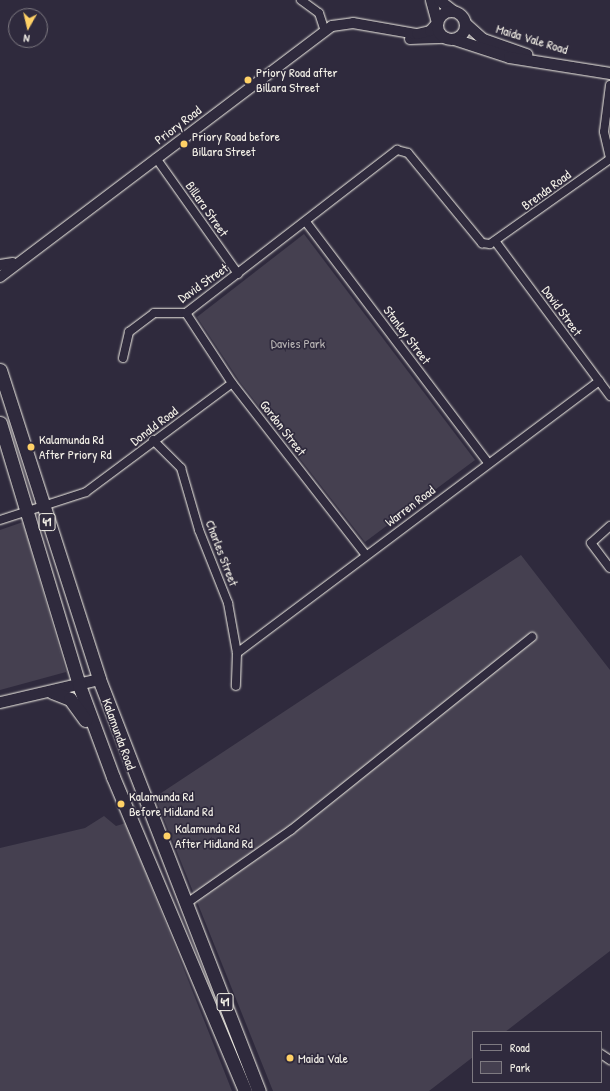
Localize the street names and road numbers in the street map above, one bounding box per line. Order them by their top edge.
street label: Maida Vale Road [494,21,570,57]
street label: Priory Road [152,102,204,148]
street label: Brenda Road [518,167,574,213]
street label: Billara Street [182,178,232,240]
street label: David Street [175,260,231,306]
street label: David Street [539,283,585,339]
street label: Stanley Street [380,303,434,367]
street label: Gordon Street [257,397,309,459]
street label: Donald Road [127,403,181,449]
street label: Warren Road [382,482,438,530]
road number: 41 [38,512,56,532]
street label: Charles Street [202,518,242,588]
street label: Kalamunda Road [99,696,139,772]
road number: 41 [216,992,234,1012]

